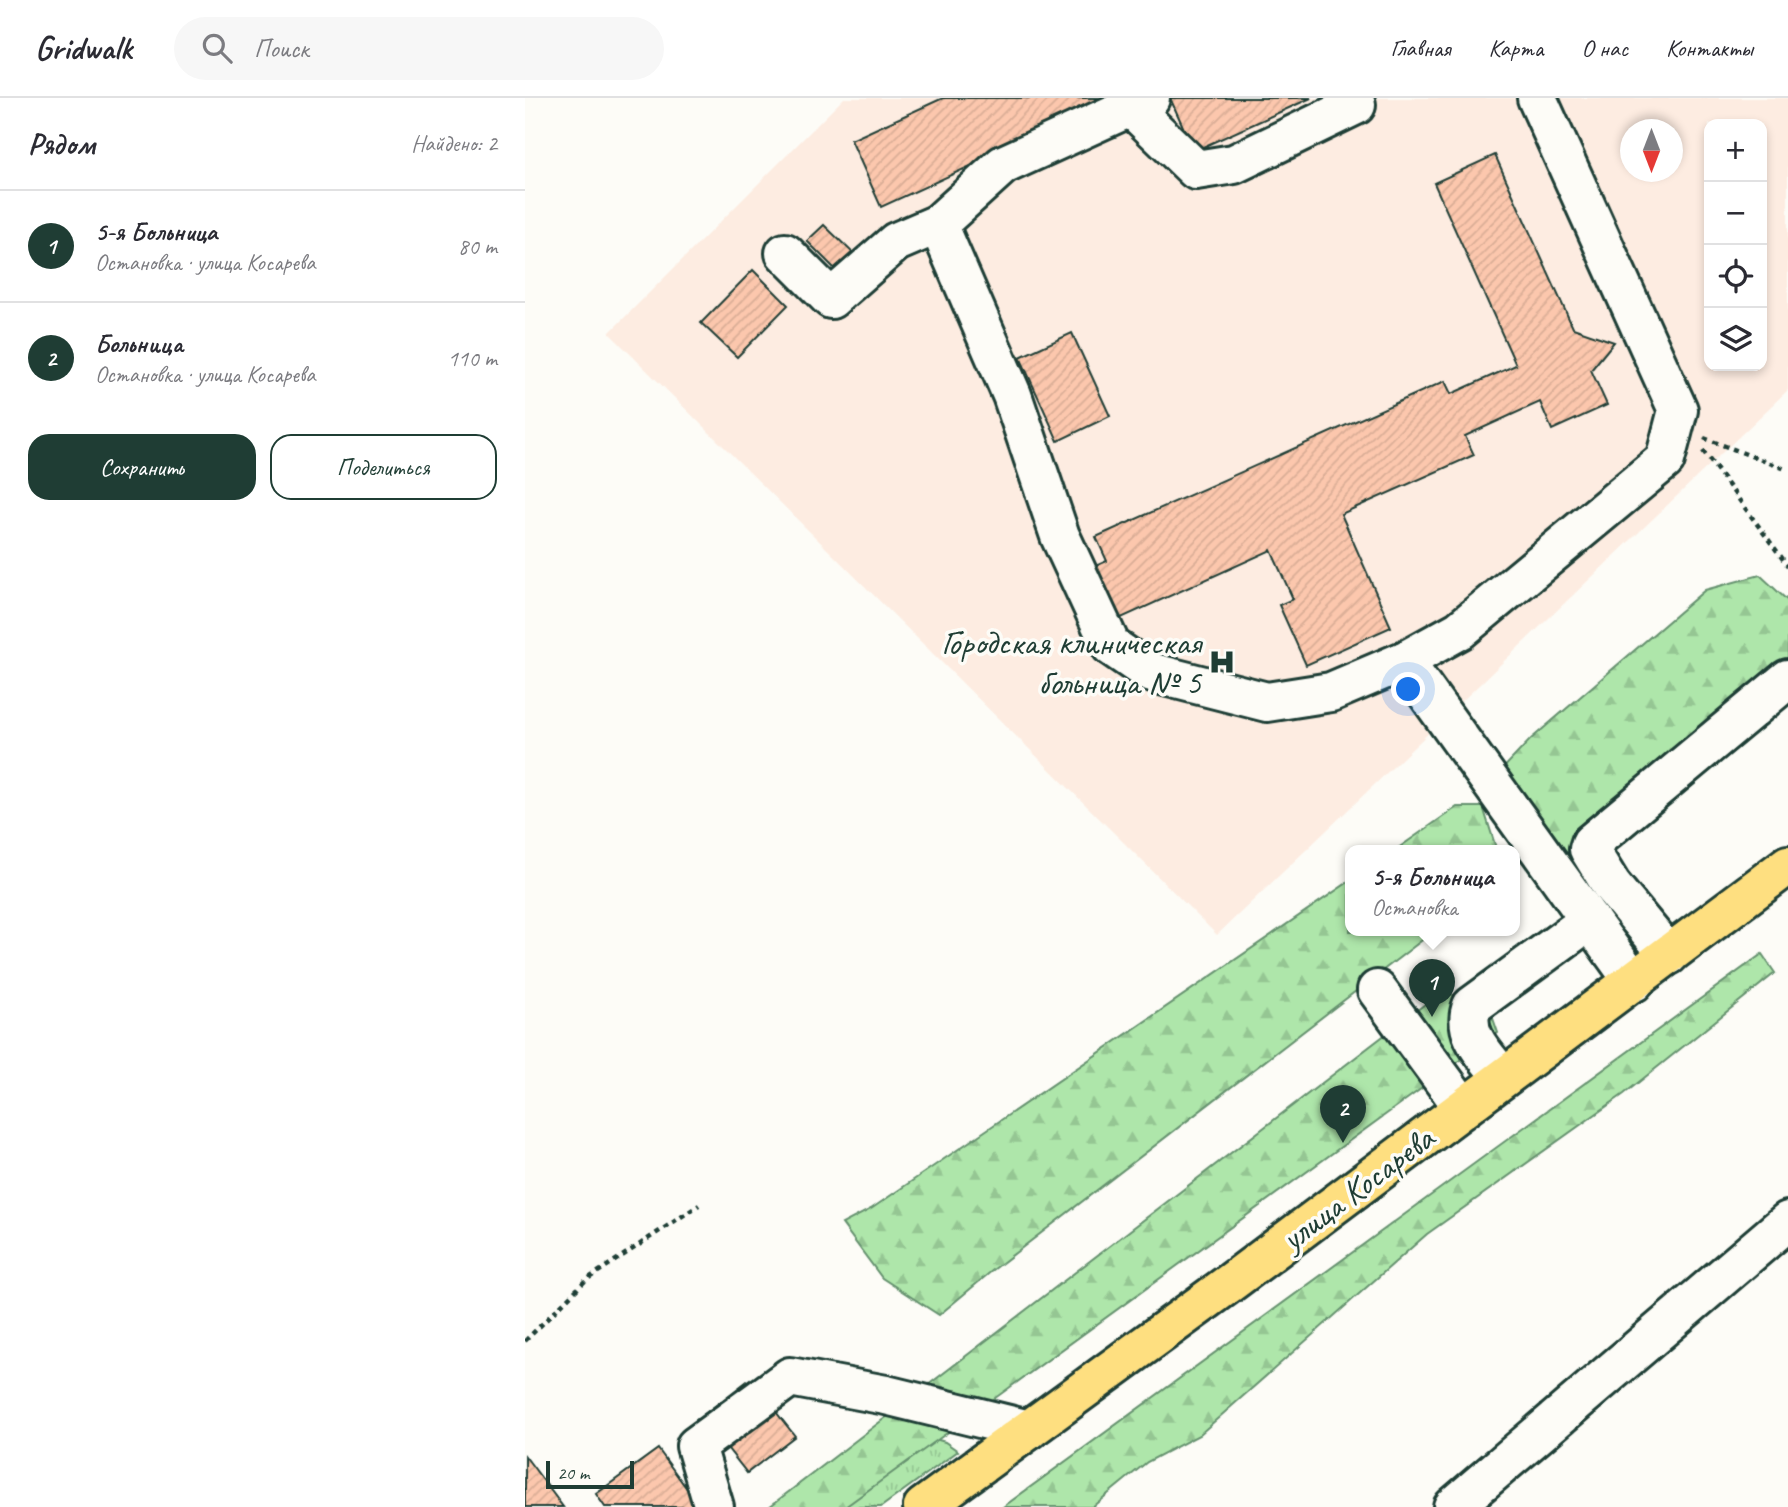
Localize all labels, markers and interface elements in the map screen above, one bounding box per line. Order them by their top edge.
search box [174,17,664,80]
text: Gridwalk [35,27,132,69]
icon: search [198,29,236,67]
text: Поиск [254,32,309,65]
text: Главная [1390,33,1451,63]
text: Карта [1489,33,1543,63]
text: О нас [1581,33,1628,63]
text: Контакты [1666,33,1753,63]
north arrow [1620,119,1683,182]
map controls [1704,119,1767,371]
button: + [1704,119,1767,182]
text: Рядом [28,125,95,163]
text: Найдено: 2 [411,129,497,158]
button: − [1704,182,1767,245]
text: 5-я Больница [95,215,217,248]
text: 1 [46,232,56,261]
text: 80 m [458,232,497,261]
button: locate [1704,245,1767,308]
text: Остановка · улица Косарева [95,248,315,277]
button: layers [1704,308,1767,371]
text: Больница [95,327,183,360]
text: 2 [46,344,56,373]
text: 110 m [448,344,497,373]
text: Остановка · улица Косарева [95,360,315,389]
button: Сохранить [28,434,256,500]
button: Поделиться [270,434,497,500]
place label: Городская клиническая больница № 5 [941,620,1204,705]
hospital icon: Городская клиническая больница № 5 [1207,647,1237,677]
your location [1391,672,1425,706]
popup [1345,845,1520,936]
text: 5-я Больница [1371,860,1494,893]
text: Остановка [1371,893,1458,922]
pin: 1 [1409,959,1455,1017]
pin: 2 [1320,1085,1366,1143]
street label: улица Косарева [1270,1114,1445,1262]
scale bar [546,1458,633,1490]
text: 20 m [557,1461,589,1485]

